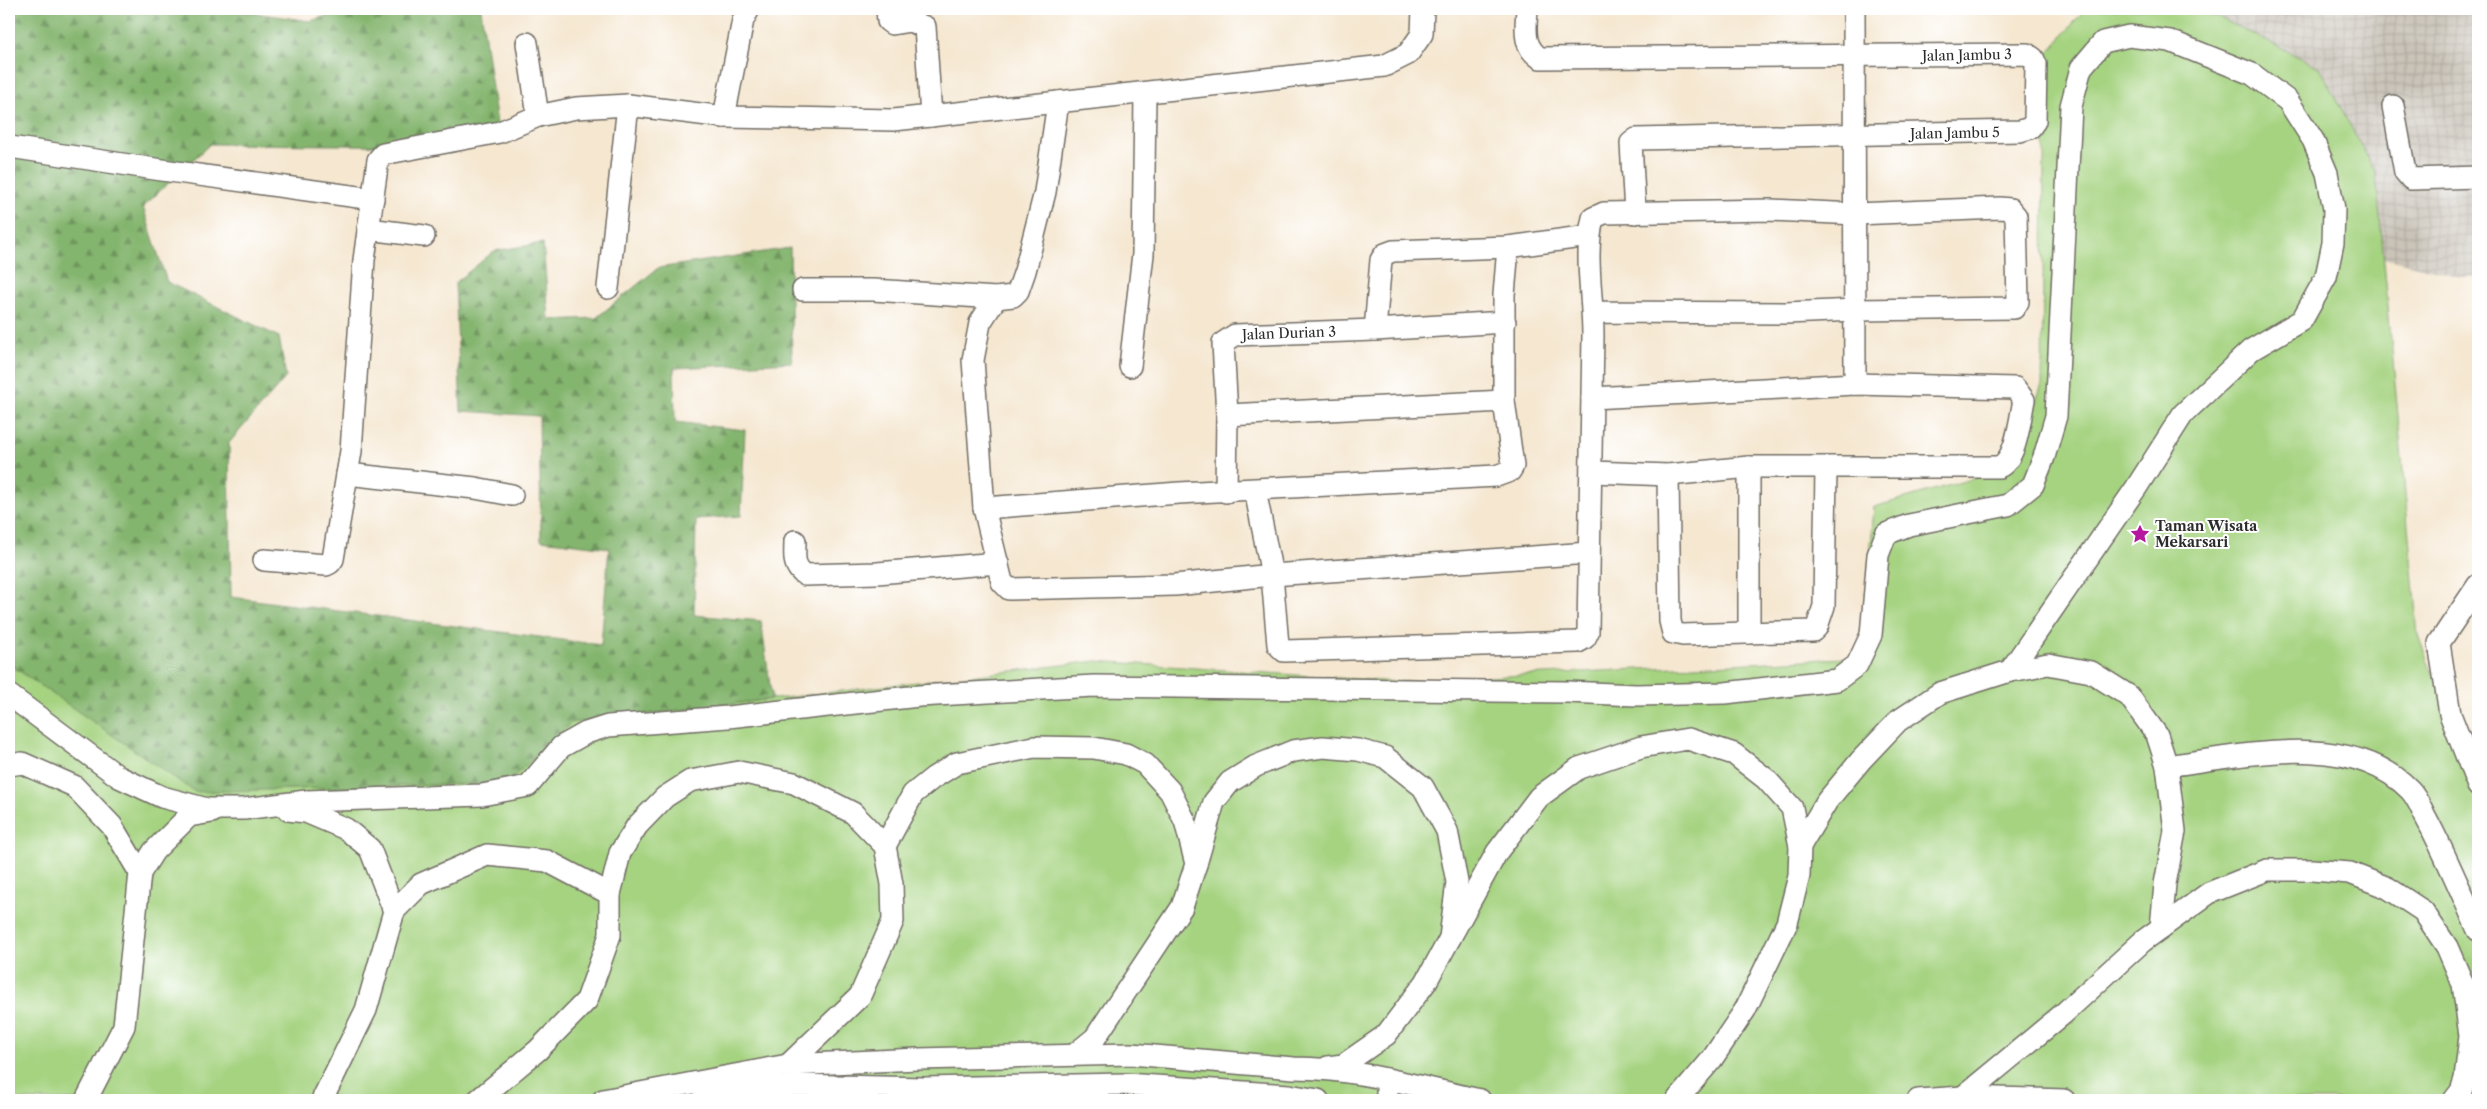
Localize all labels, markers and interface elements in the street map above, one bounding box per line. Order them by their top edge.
street label: Jalan Jambu 3 [1920,45,2012,65]
street label: Jalan Jambu 5 [1908,123,2000,143]
street label: Jalan Durian 3 [1240,322,1336,344]
place label: Taman Wisata Mekarsari [2155,517,2258,551]
place icon: Taman Wisata Mekarsari [2129,523,2151,545]

